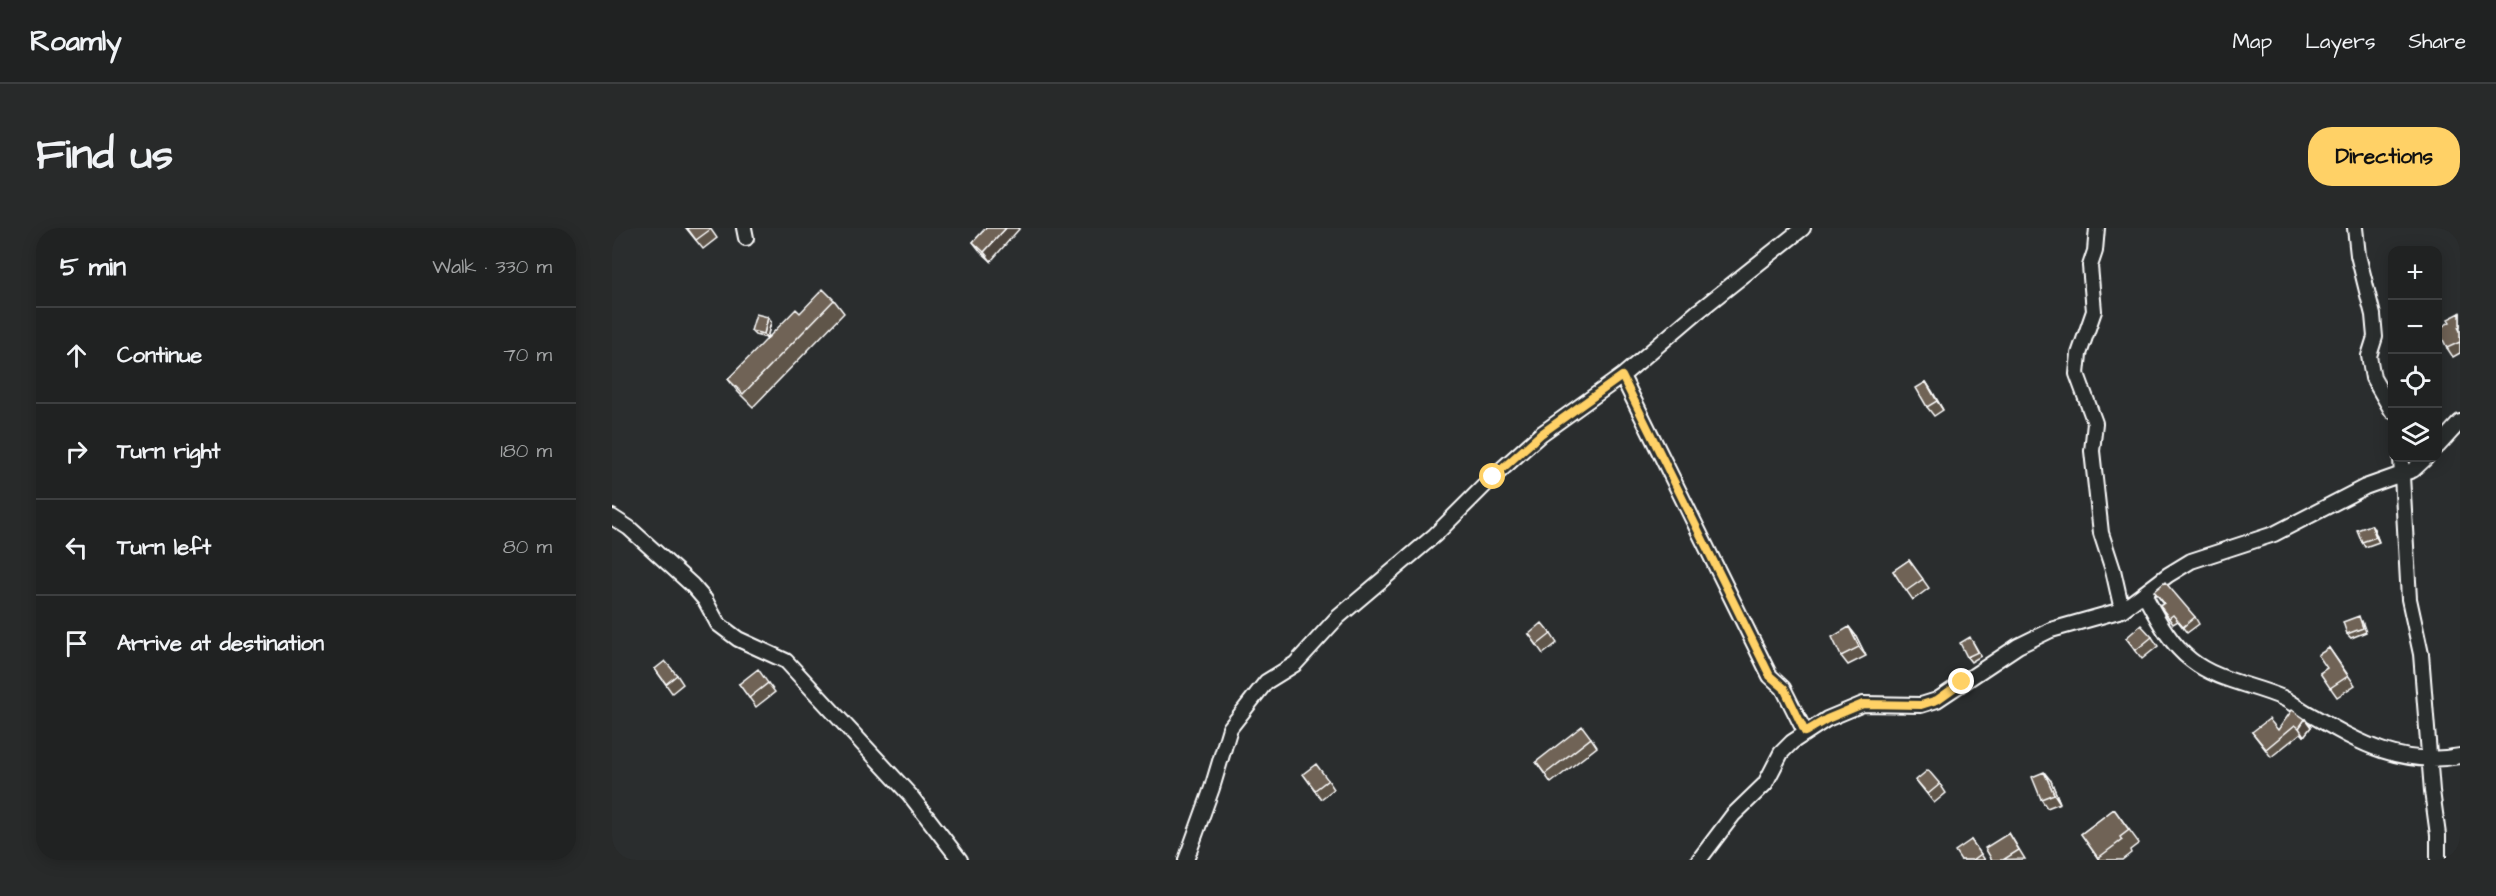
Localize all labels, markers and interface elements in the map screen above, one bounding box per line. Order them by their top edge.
text: Roamly [30,22,122,61]
text: Map [2232,27,2272,56]
text: Layers [2305,27,2375,56]
text: Share [2408,27,2466,56]
text: Find us [36,127,173,185]
button: Directions [2308,127,2460,186]
map controls [2388,246,2442,462]
button: + [2388,246,2442,300]
text: 5 min [60,249,126,285]
text: Walk · 330 m [432,253,552,281]
button: − [2388,300,2442,354]
icon: ahead [60,339,93,372]
text: Continue [117,340,202,371]
text: 70 m [504,341,552,369]
button: locate [2388,354,2442,408]
button: layers [2388,408,2442,462]
icon: right [60,435,93,468]
text: Turn right [117,436,220,467]
text: 180 m [500,437,552,465]
route start [1479,463,1505,489]
icon: left [60,531,93,564]
text: Turn left [117,532,211,563]
text: 80 m [503,533,552,561]
icon: arrive [60,627,93,660]
text: Arrive at destination [117,628,324,659]
route end [1948,668,1974,694]

